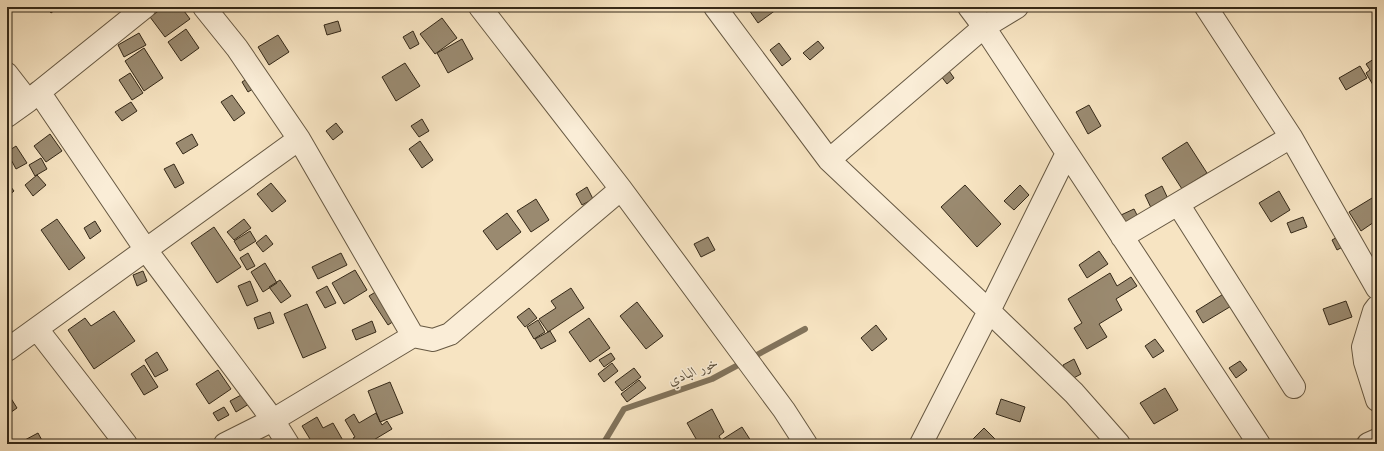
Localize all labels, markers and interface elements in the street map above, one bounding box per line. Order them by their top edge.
water label: خور البادي [665,353,722,392]

